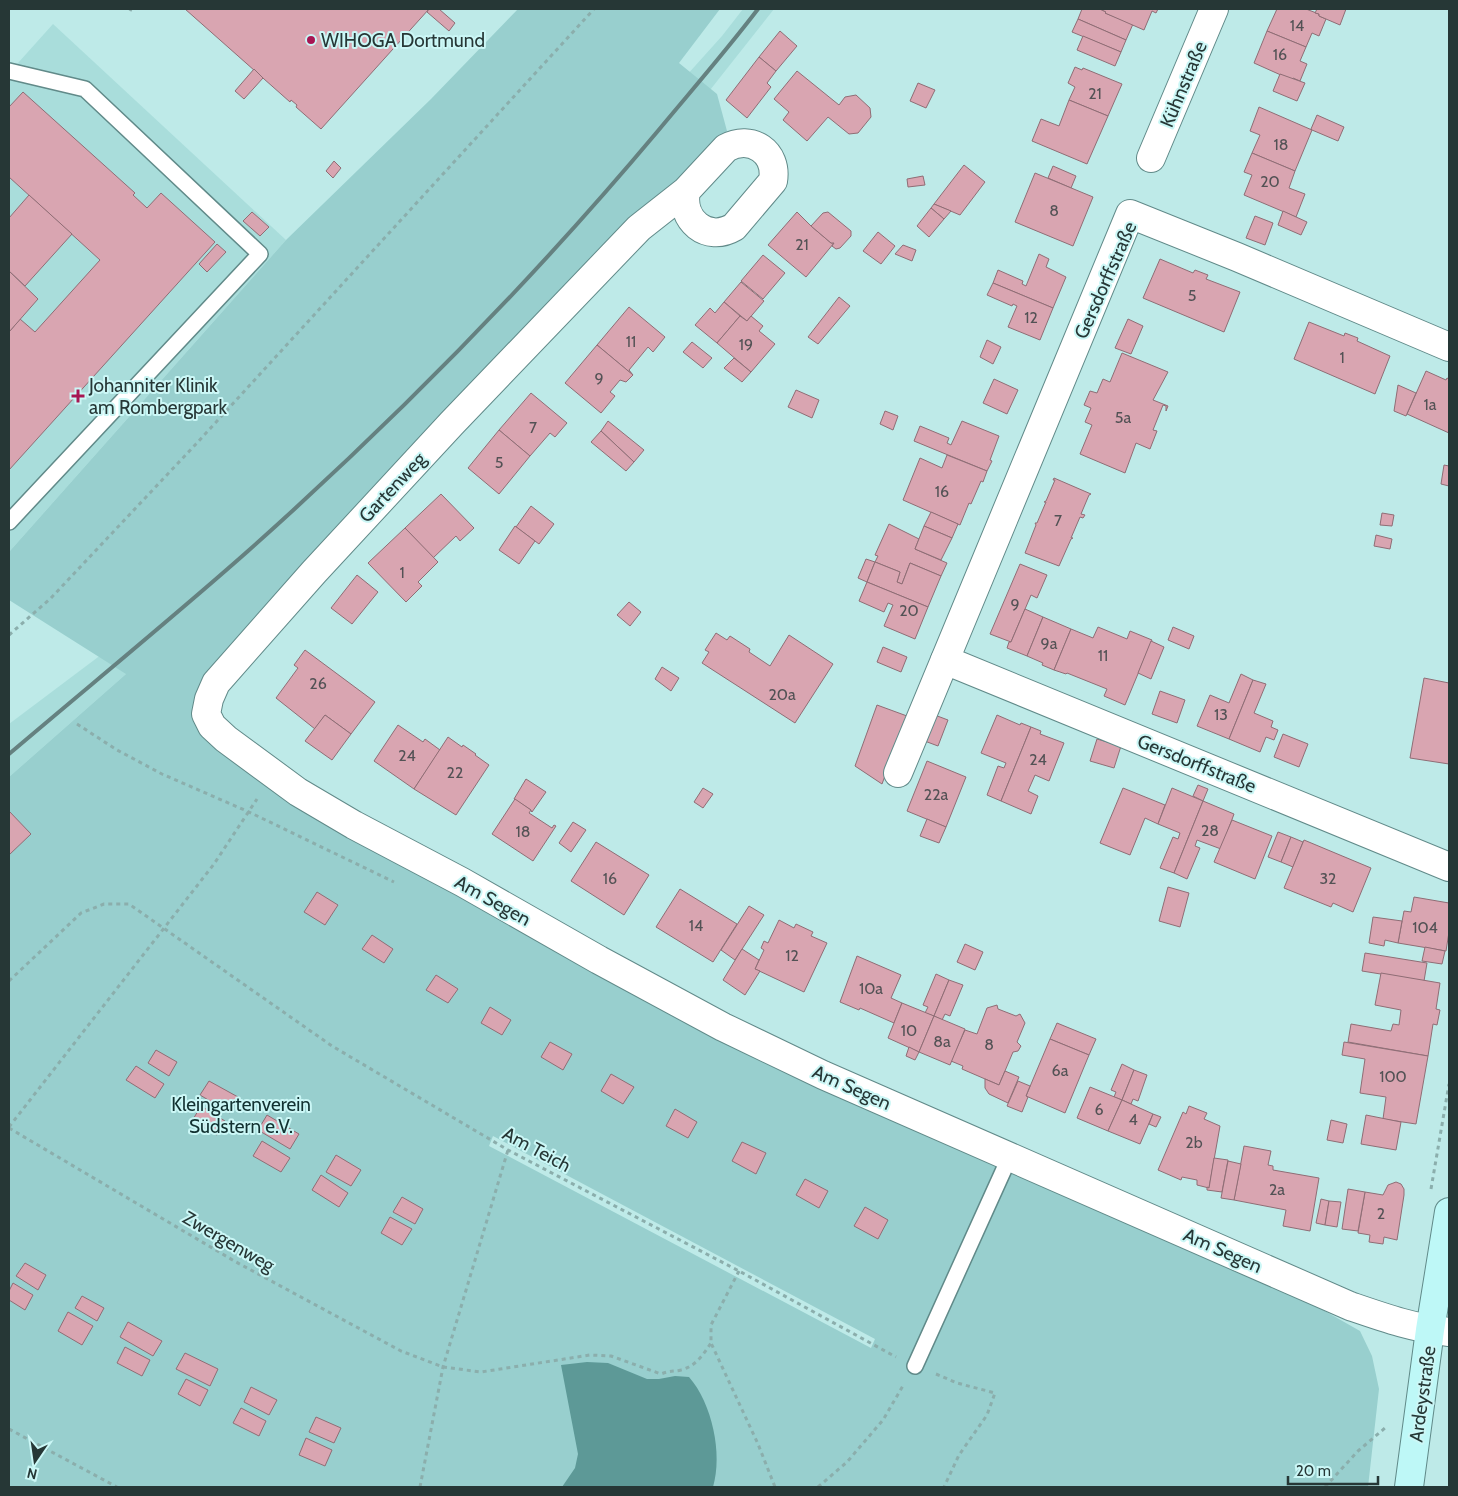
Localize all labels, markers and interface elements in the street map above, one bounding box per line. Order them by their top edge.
house number: 14 [1290,16,1304,35]
place label: WIHOGA Dortmund [321,29,485,52]
marker: WIHOGA Dortmund [305,34,317,46]
street label: Kühnstraße [1155,38,1212,131]
house number: 16 [1273,45,1287,64]
house number: 21 [1088,84,1102,103]
house number: 18 [1274,135,1288,154]
house number: 20 [1260,172,1280,191]
house number: 8 [1049,201,1059,220]
street label: Gersdorffstraße [1069,218,1142,342]
house number: 21 [795,235,809,254]
house number: 5 [1188,286,1196,305]
house number: 12 [1024,308,1038,327]
house number: 11 [626,332,636,351]
house number: 19 [739,335,753,354]
house number: 1 [1339,348,1345,367]
house number: 9 [594,369,604,388]
place label: Johanniter Klinik am Rombergpark [88,374,228,419]
marker: Johanniter Klinik am Rombergpark [71,389,85,403]
house number: 1a [1424,395,1437,414]
house number: 5a [1115,408,1131,427]
house number: 7 [529,418,537,437]
street label: Gartenweg [354,447,431,527]
house number: 5 [495,453,503,472]
house number: 16 [935,482,949,501]
house number: 7 [1054,511,1062,530]
house number: 1 [399,563,405,582]
house number: 9 [1010,595,1020,614]
house number: 20 [899,601,919,620]
house number: 9a [1041,634,1058,653]
house number: 11 [1098,646,1108,665]
house number: 26 [309,674,327,693]
house number: 20a [768,685,796,704]
house number: 13 [1214,705,1228,724]
street label: Gersdorffstraße [1134,729,1260,798]
house number: 24 [398,746,416,765]
house number: 24 [1029,750,1047,769]
house number: 22 [447,763,463,782]
house number: 22a [924,785,949,804]
house number: 28 [1201,821,1219,840]
house number: 18 [516,822,530,841]
house number: 16 [603,869,617,888]
house number: 32 [1319,869,1337,888]
street label: Am Segen [451,870,535,931]
house number: 14 [689,916,703,935]
house number: 104 [1412,918,1438,937]
house number: 12 [785,946,799,965]
house number: 10a [859,979,883,998]
house number: 10 [901,1021,917,1040]
house number: 8a [933,1032,951,1051]
house number: 8 [984,1035,994,1054]
street label: Am Segen [809,1060,895,1115]
house number: 6a [1052,1061,1069,1080]
house number: 100 [1379,1067,1407,1086]
park label: Kleingartenverein Südstern e.V. [171,1093,311,1138]
house number: 6 [1094,1100,1104,1119]
house number: 4 [1128,1110,1138,1129]
street label: Am Teich [499,1122,575,1177]
house number: 2b [1185,1133,1203,1152]
house number: 2a [1269,1180,1285,1199]
house number: 2 [1377,1204,1385,1223]
street label: Zwergenweg [179,1206,279,1277]
street label: Am Segen [1180,1223,1266,1278]
street label: Ardeystraße [1404,1344,1441,1444]
north arrow [10,1436,60,1486]
scale bar [1288,1454,1378,1486]
text: 20 m [1296,1462,1331,1480]
text: N [25,1464,39,1484]

